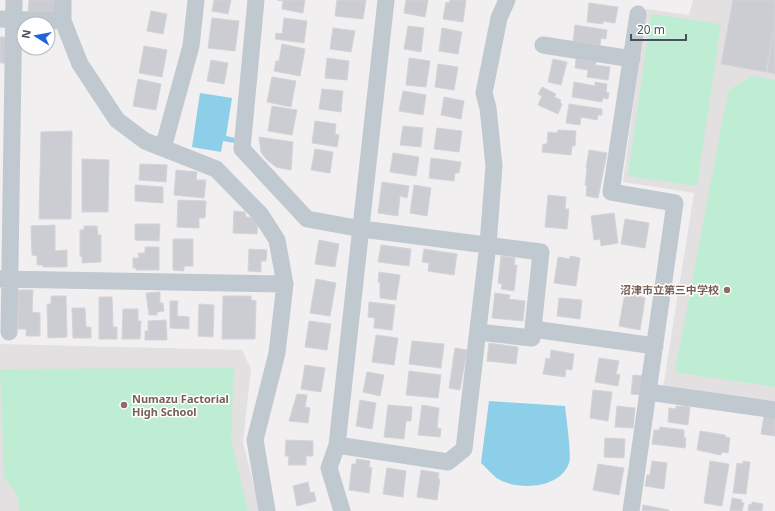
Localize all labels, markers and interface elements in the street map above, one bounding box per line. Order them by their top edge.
north arrow [16,16,56,56]
scale bar [631,16,686,42]
text: 20 m [637,21,665,38]
text: N [17,28,34,40]
place label: 沼津市立第三中学校 [620,282,719,297]
marker: 沼津市立第三中学校 [722,285,732,295]
place label: Numazu Factorial High School [132,391,229,419]
marker: Numazu Factorial High School [119,400,129,410]

